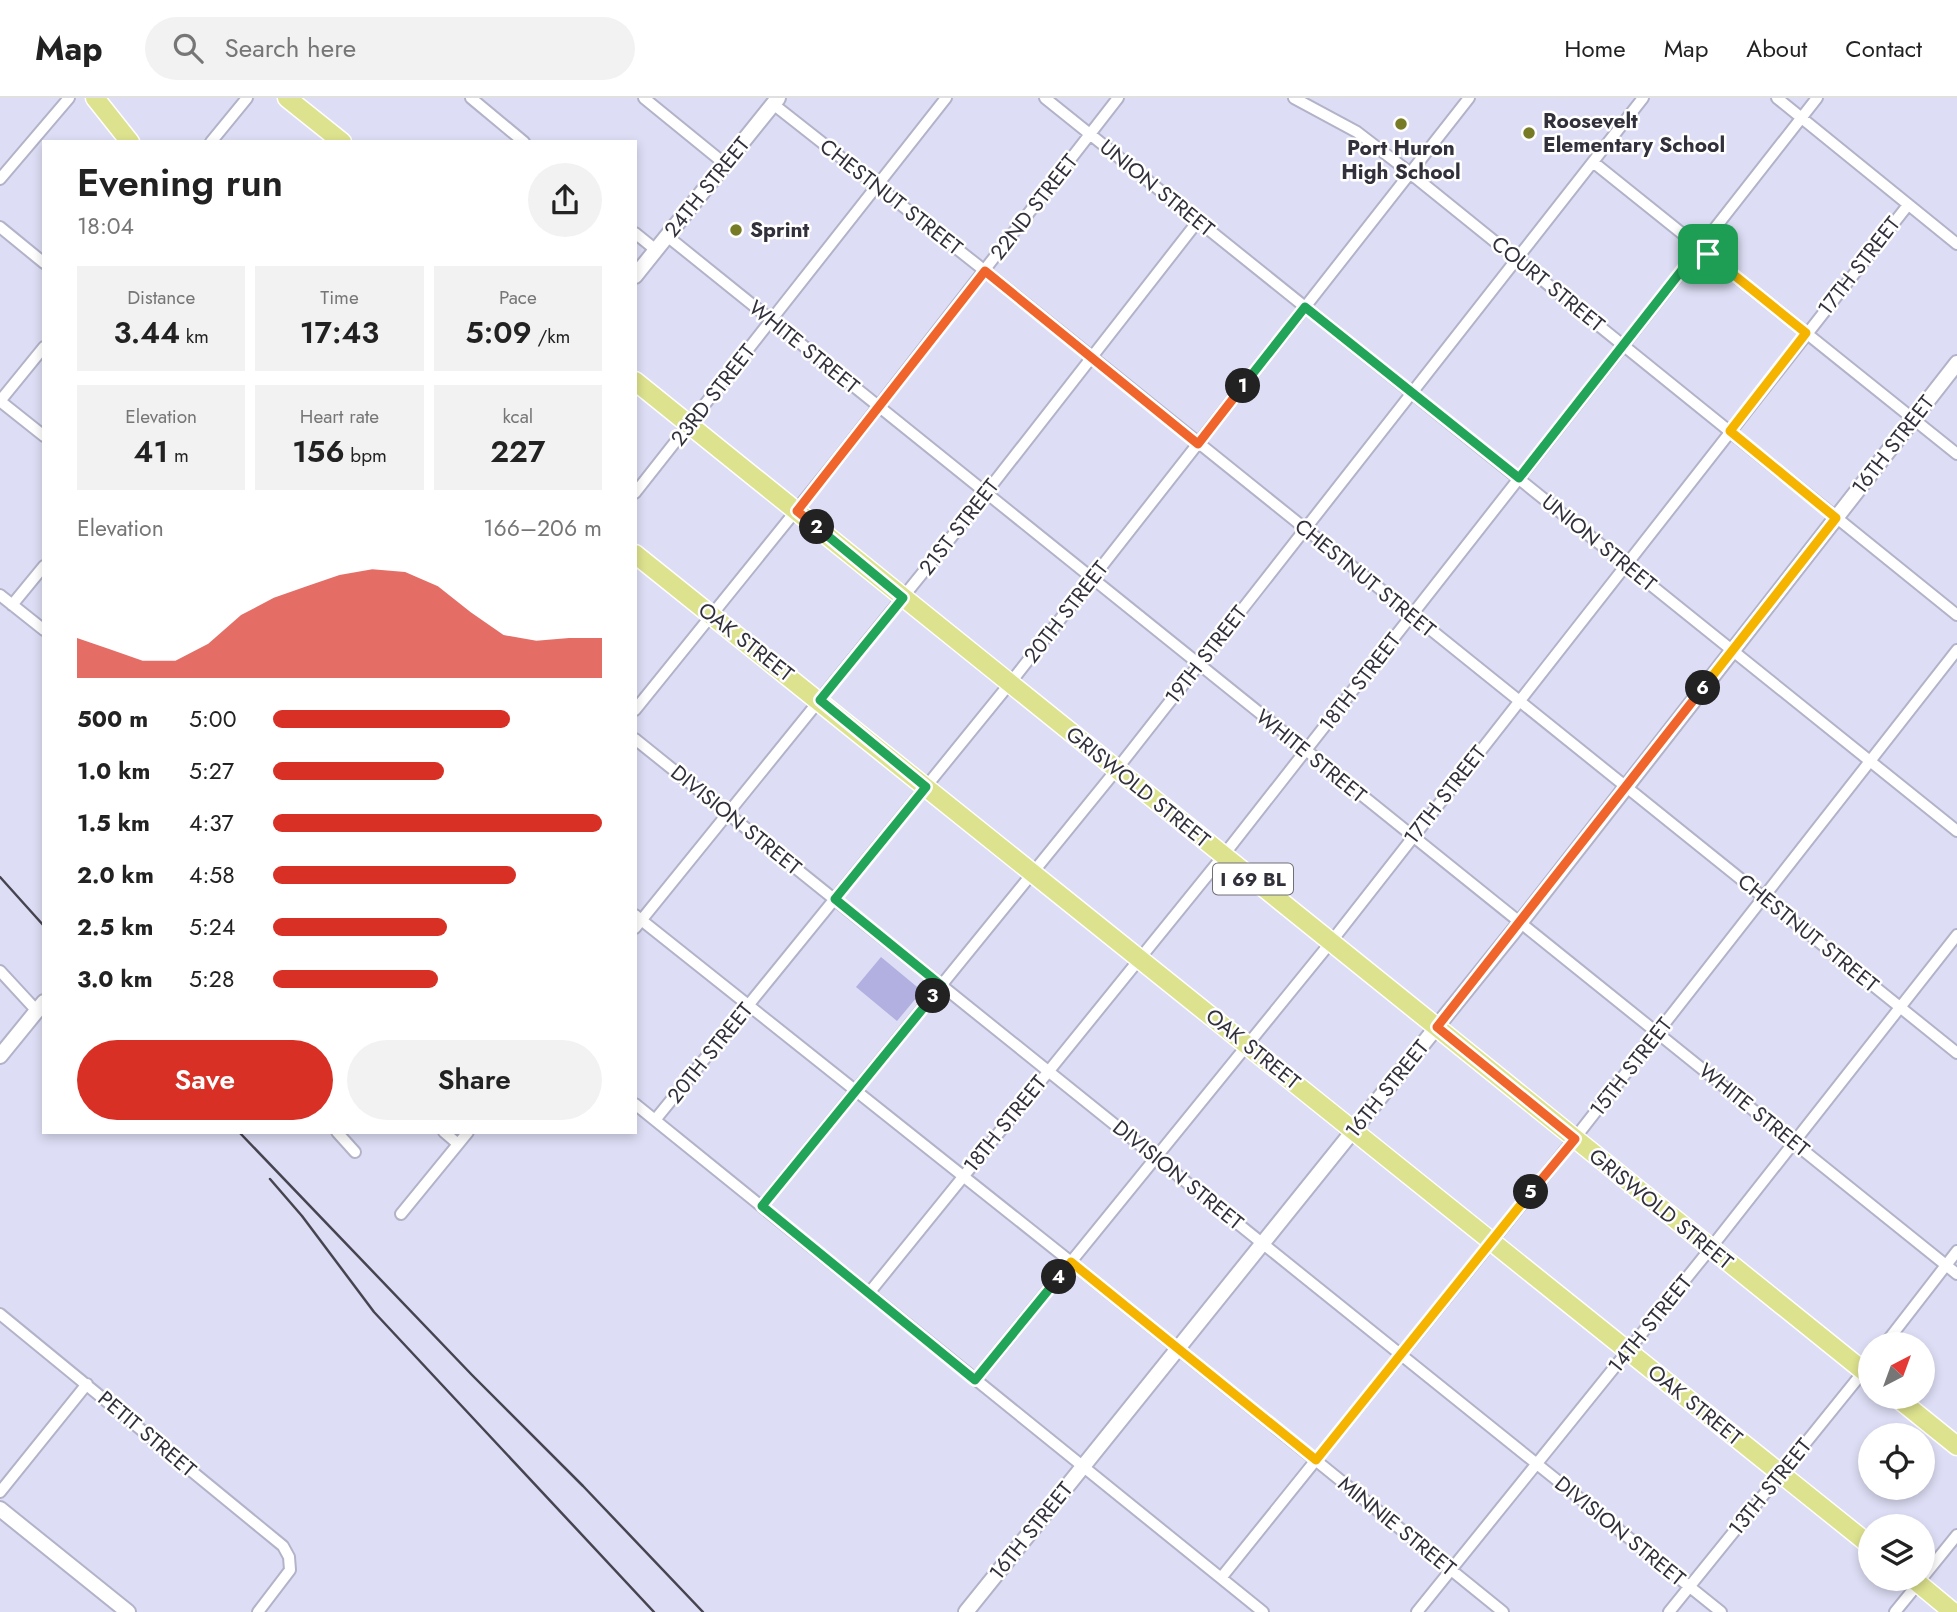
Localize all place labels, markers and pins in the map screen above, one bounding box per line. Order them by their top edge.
place label: Roosevelt Elementary School [1543,106,1725,160]
marker: Port Huron High School [1393,116,1409,132]
marker: Roosevelt Elementary School [1521,125,1537,141]
place label: Port Huron High School [1341,133,1461,187]
place label: Sprint [750,215,810,245]
marker: Sprint [728,222,744,238]
pin [1678,224,1738,284]
pin: 1 [1226,368,1260,404]
pin: 2 [800,510,834,544]
pin: 6 [1686,670,1720,706]
pin: 3 [916,978,950,1014]
pin: 5 [1514,1174,1548,1210]
pin: 4 [1042,1260,1076,1294]

